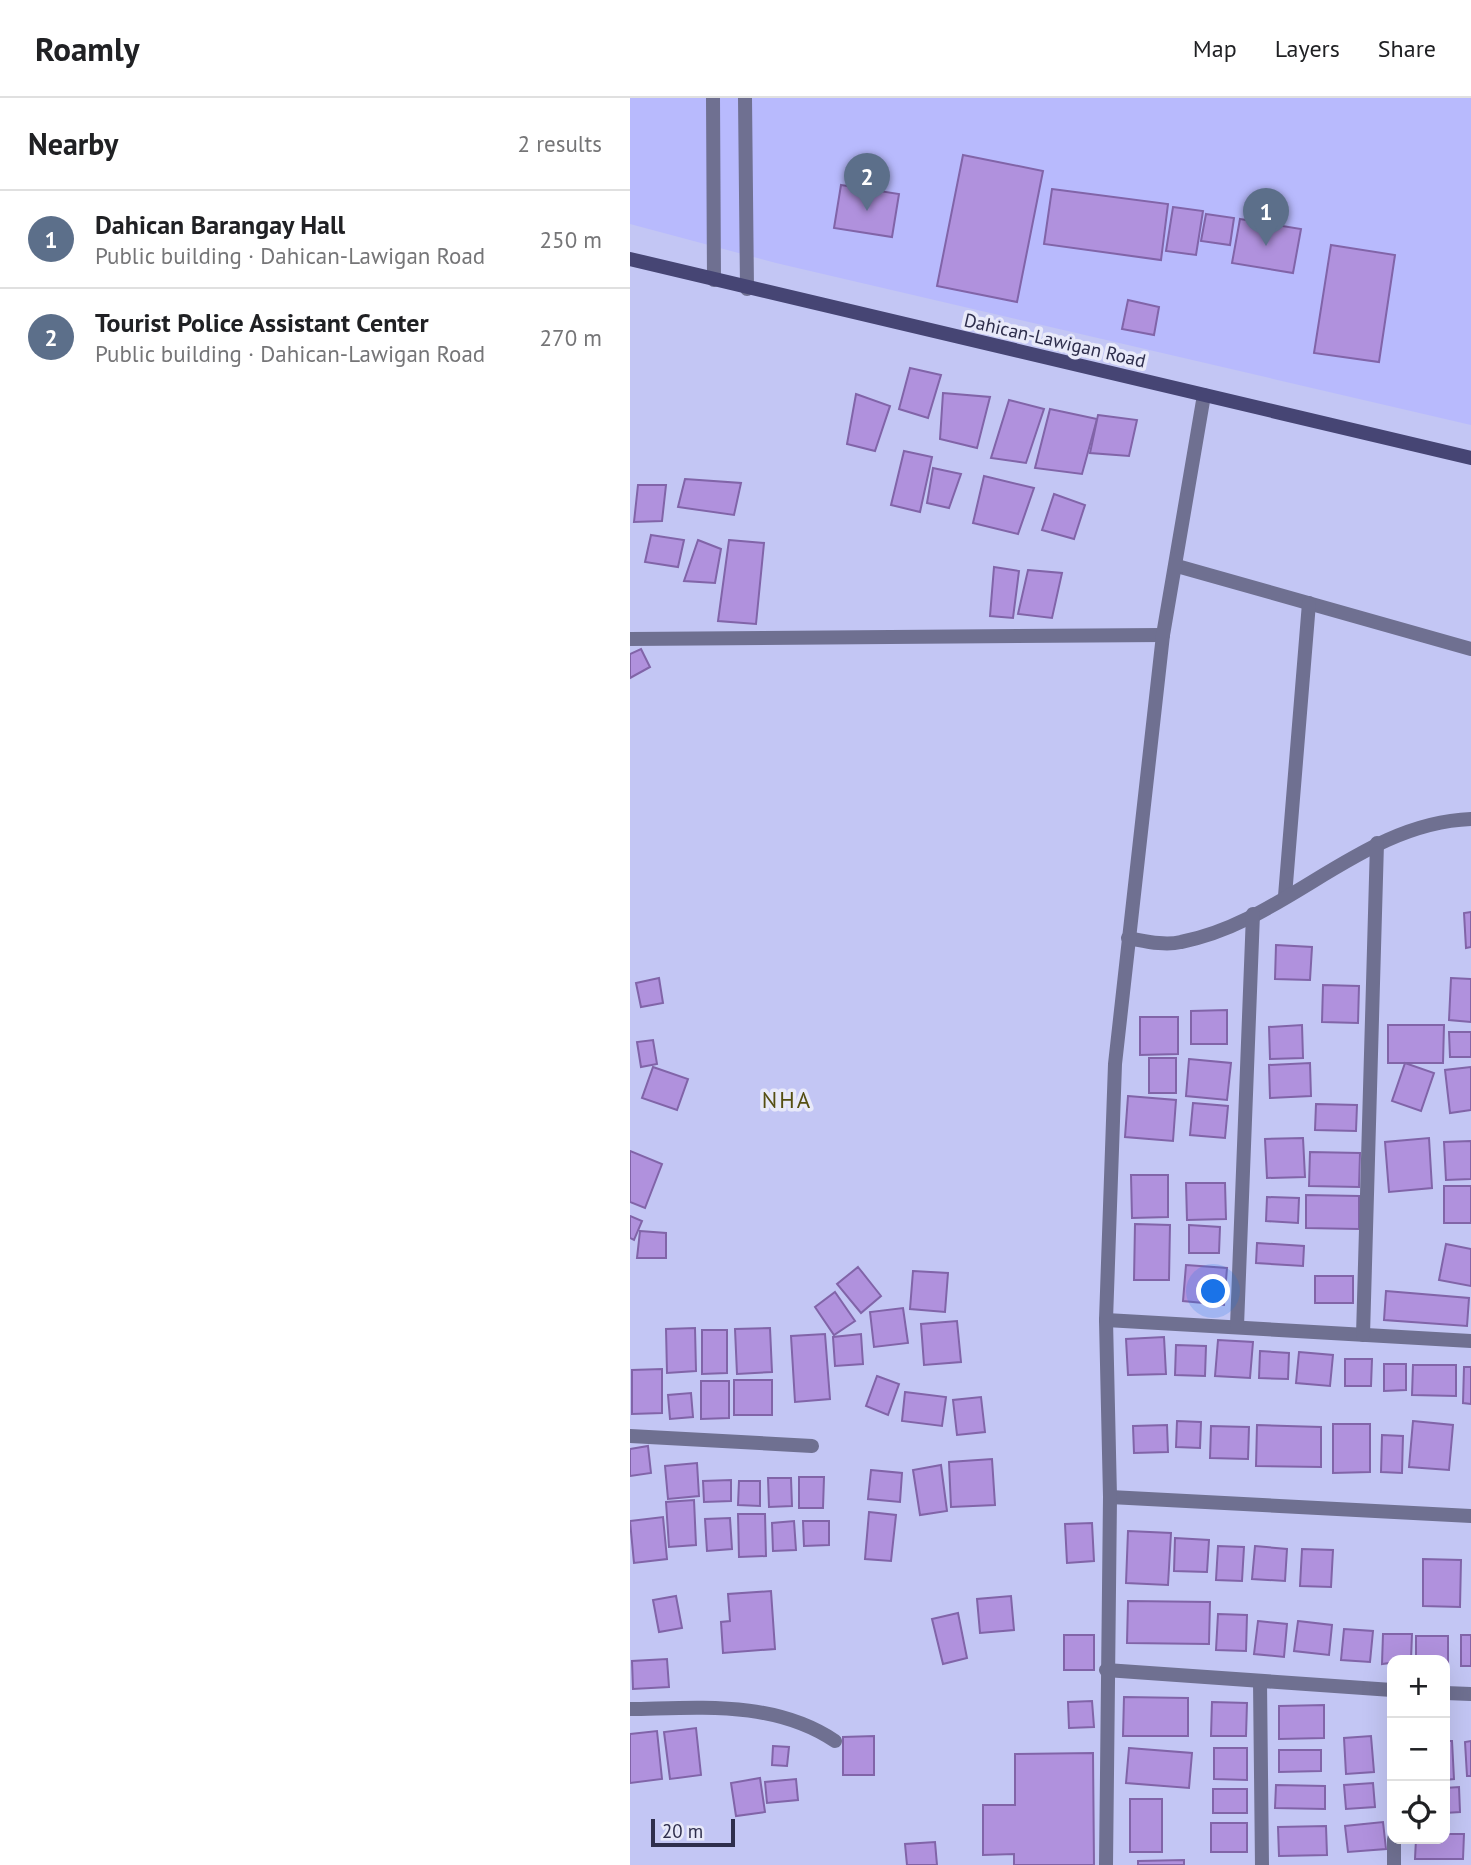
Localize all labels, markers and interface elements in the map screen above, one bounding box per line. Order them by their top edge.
text: Roamly [35,27,139,70]
text: Map [1193,33,1237,64]
text: Layers [1275,33,1340,64]
text: Share [1378,33,1436,64]
text: Nearby [28,124,118,163]
text: 2 results [518,129,602,158]
pin: 2 [844,153,890,211]
pin: 1 [1243,188,1289,246]
text: Dahican Barangay Hall [95,208,345,241]
text: 1 [44,225,58,254]
text: 250 m [540,225,602,254]
text: Public building · Dahican-Lawigan Road [95,241,485,270]
text: Tourist Police Assistant Center [95,306,429,339]
street label: Dahican-Lawigan Road [962,307,1148,373]
text: 2 [44,323,58,352]
text: 270 m [540,323,602,352]
text: Public building · Dahican-Lawigan Road [95,339,485,368]
district label: NHA [762,1085,812,1114]
your location [1196,1274,1230,1308]
map controls [1387,1655,1450,1844]
button: + [1387,1655,1450,1718]
button: − [1387,1718,1450,1781]
button: locate [1387,1781,1450,1844]
scale bar [651,1816,735,1848]
text: 20 m [662,1819,703,1843]

